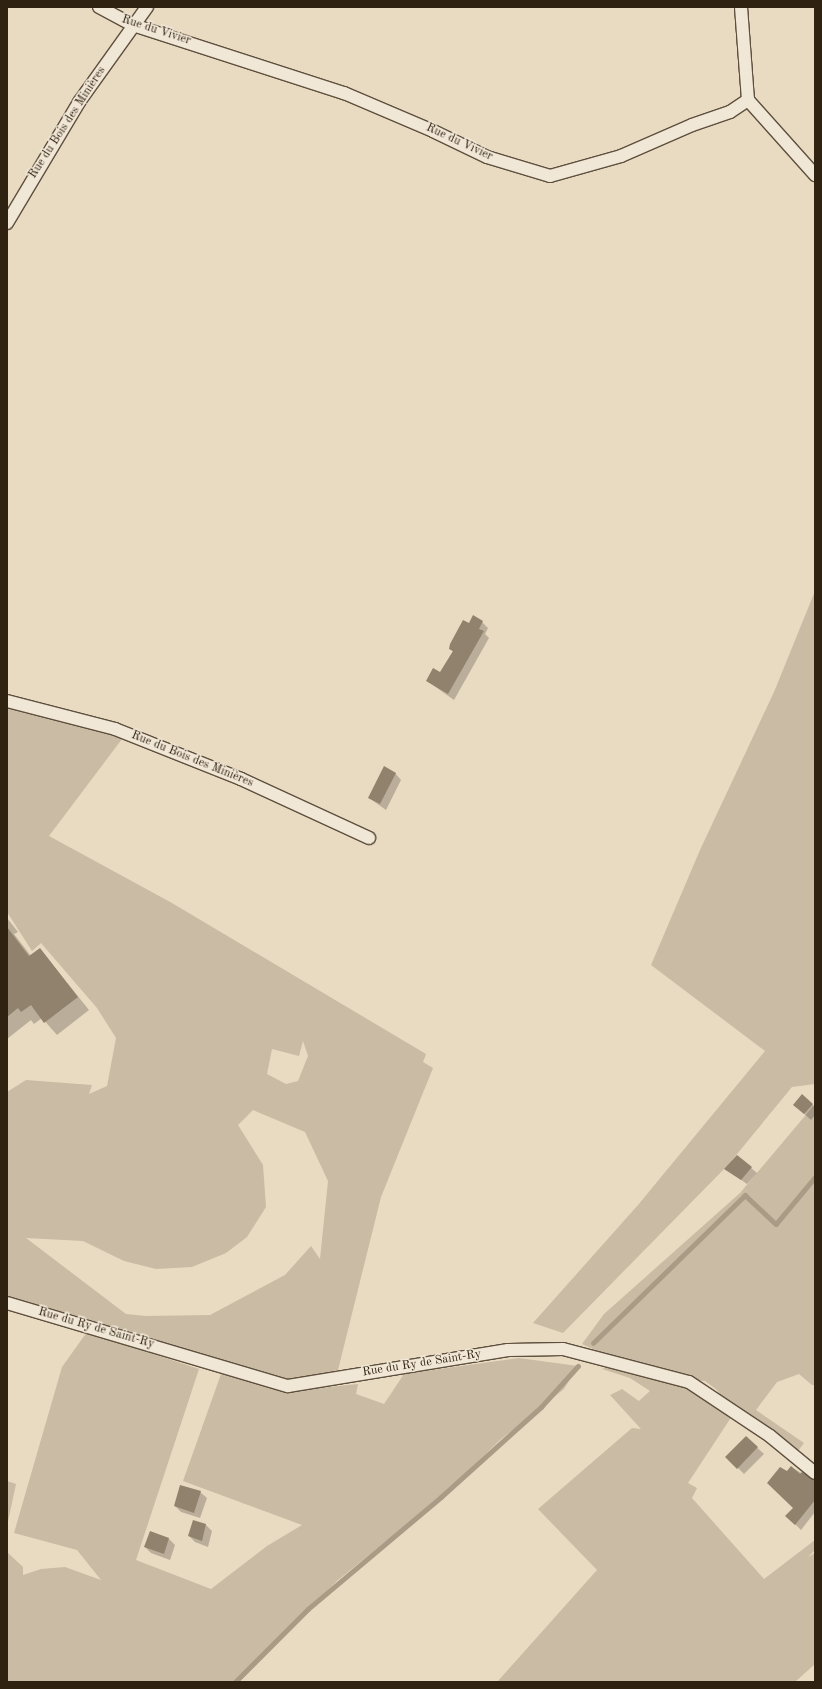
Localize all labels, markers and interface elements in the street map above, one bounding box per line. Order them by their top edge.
street label: Rue du Vivier [120,13,192,49]
street label: Rue du Bois des Minières [26,64,110,182]
street label: Rue du Vivier [423,121,495,165]
street label: Rue du Bois des Minières [129,729,255,791]
street label: Rue du Ry de Saint-Ry [36,1306,156,1352]
street label: Rue du Ry de Saint-Ry [362,1347,482,1381]

